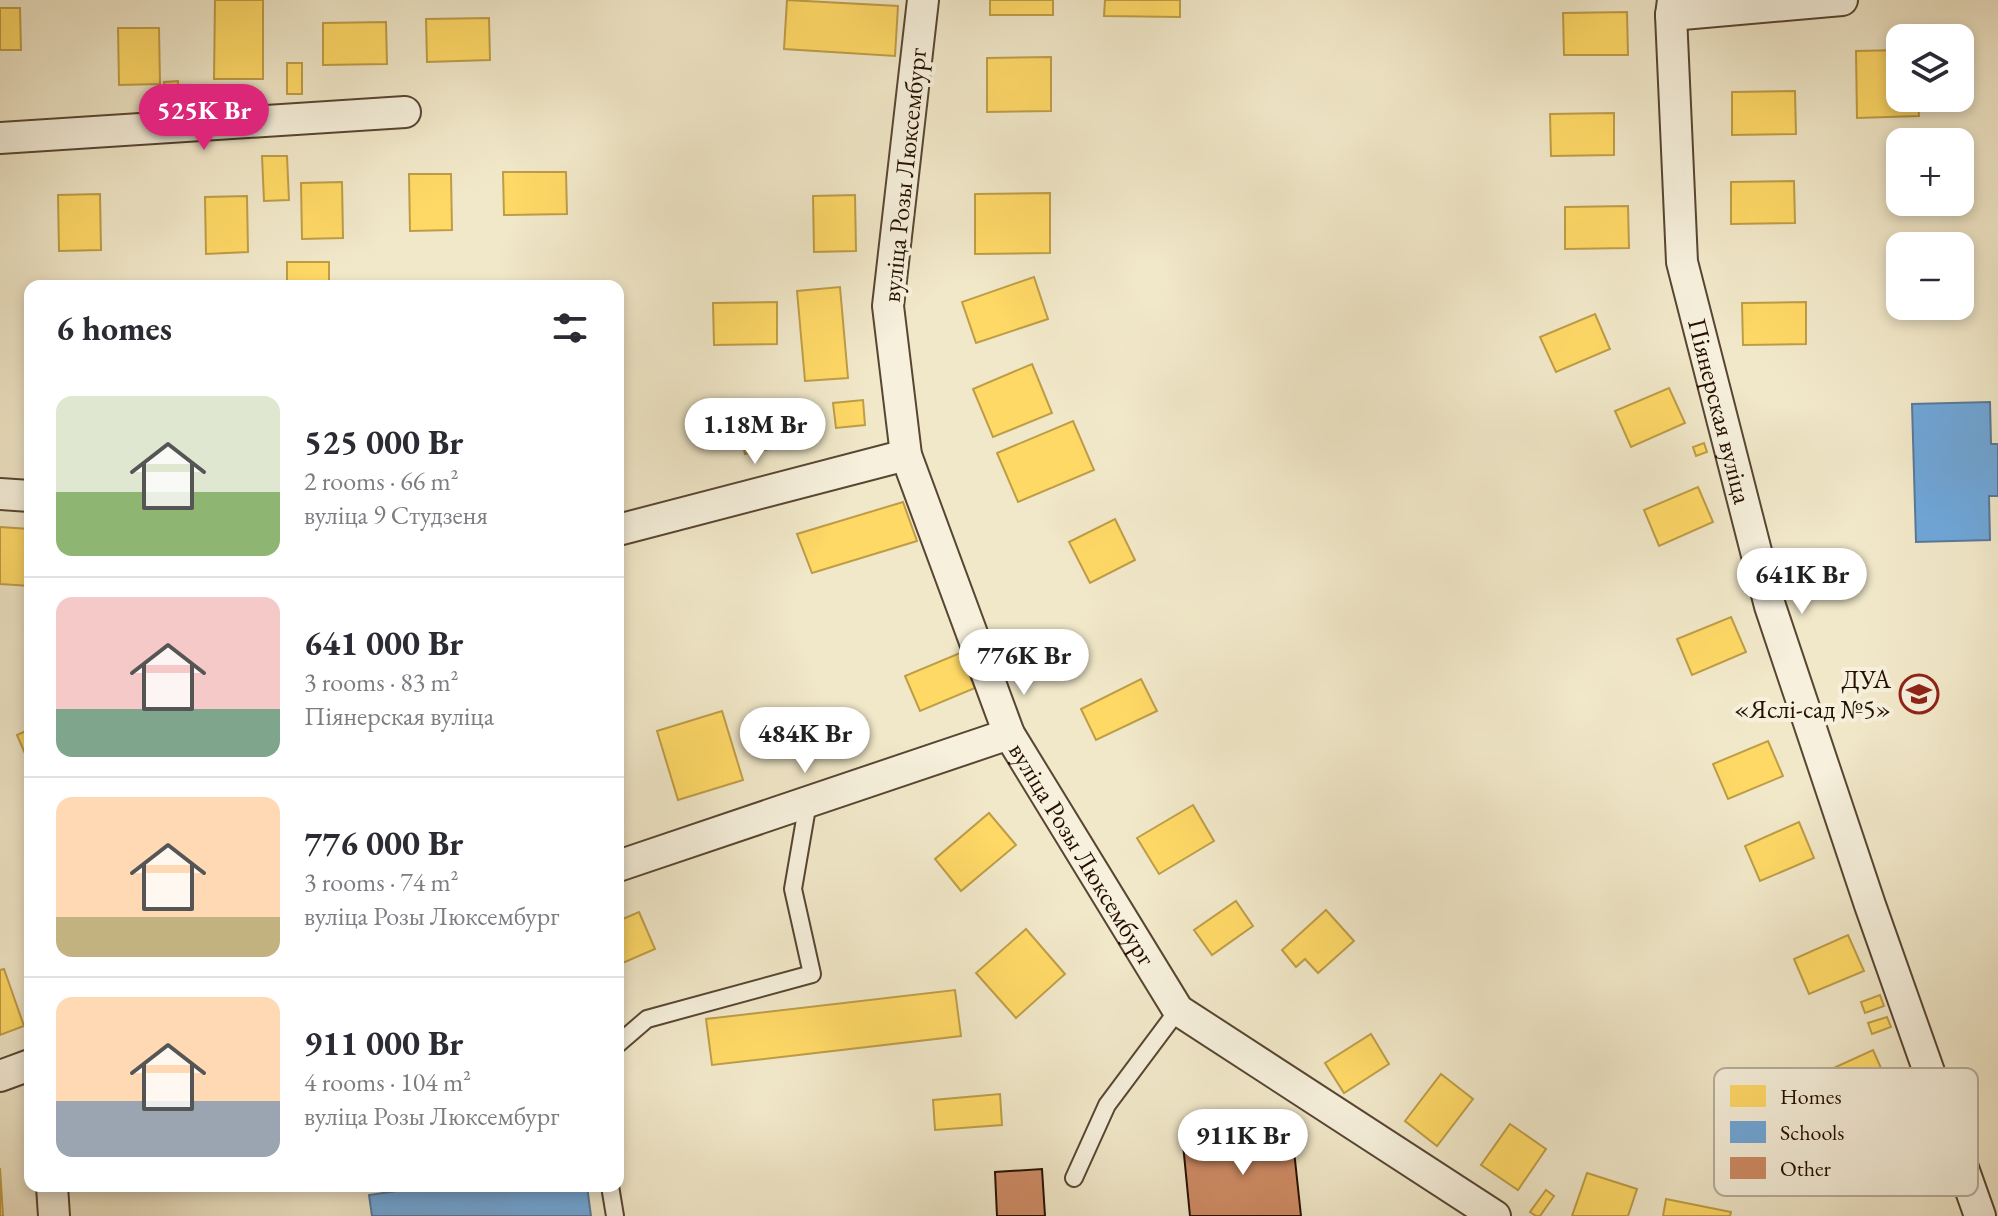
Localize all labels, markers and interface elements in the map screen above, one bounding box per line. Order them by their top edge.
map controls [1886,24,1974,320]
button: layers [1886,24,1974,112]
street label: вуліца Розы Люксембург [874,46,934,304]
pin: 525K Br [130,84,278,152]
text: 525K Br [157,93,251,127]
button: + [1886,128,1974,216]
button: − [1886,232,1974,320]
text: 6 homes [56,306,172,350]
icon: filters [548,306,592,350]
street label: Піянерская вуліца [1680,314,1760,508]
pin: 1.18M Br [672,398,838,466]
text: 1.18M Br [703,407,807,441]
text: 525 000 Br [304,420,463,464]
icon: home [120,428,216,524]
text: 2 rooms · 66 m² [304,464,459,498]
text: вуліца 9 Студзеня [304,498,488,532]
pin: 641K Br [1728,548,1876,616]
text: 641K Br [1755,557,1849,591]
text: 641 000 Br [304,621,463,665]
icon: home [120,629,216,725]
pin: 776K Br [950,629,1098,697]
text: 776K Br [977,638,1071,672]
place label: ДУА «Яслі-сад №5» [1734,662,1892,726]
text: 3 rooms · 83 m² [304,665,459,699]
school or university icon: ДУА «Яслі-сад №5» [1898,673,1940,715]
text: Піянерская вуліца [304,699,494,733]
pin: 484K Br [731,707,879,775]
text: 484K Br [758,716,852,750]
street label: вуліца Розы Люксембург [1001,736,1164,972]
text: 776 000 Br [304,821,463,865]
icon: home [120,829,216,925]
text: 3 rooms · 74 m² [304,865,459,899]
text: вуліца Розы Люксембург [304,899,559,933]
text: 911 000 Br [304,1021,463,1065]
icon: home [120,1029,216,1125]
text: 4 rooms · 104 m² [304,1065,471,1099]
legend [1714,1068,1978,1196]
text: Homes [1780,1082,1842,1111]
text: вуліца Розы Люксембург [304,1099,559,1133]
pin: 911K Br [1169,1109,1317,1177]
text: 911K Br [1196,1118,1290,1152]
text: Schools [1780,1118,1844,1147]
text: Other [1780,1154,1832,1183]

